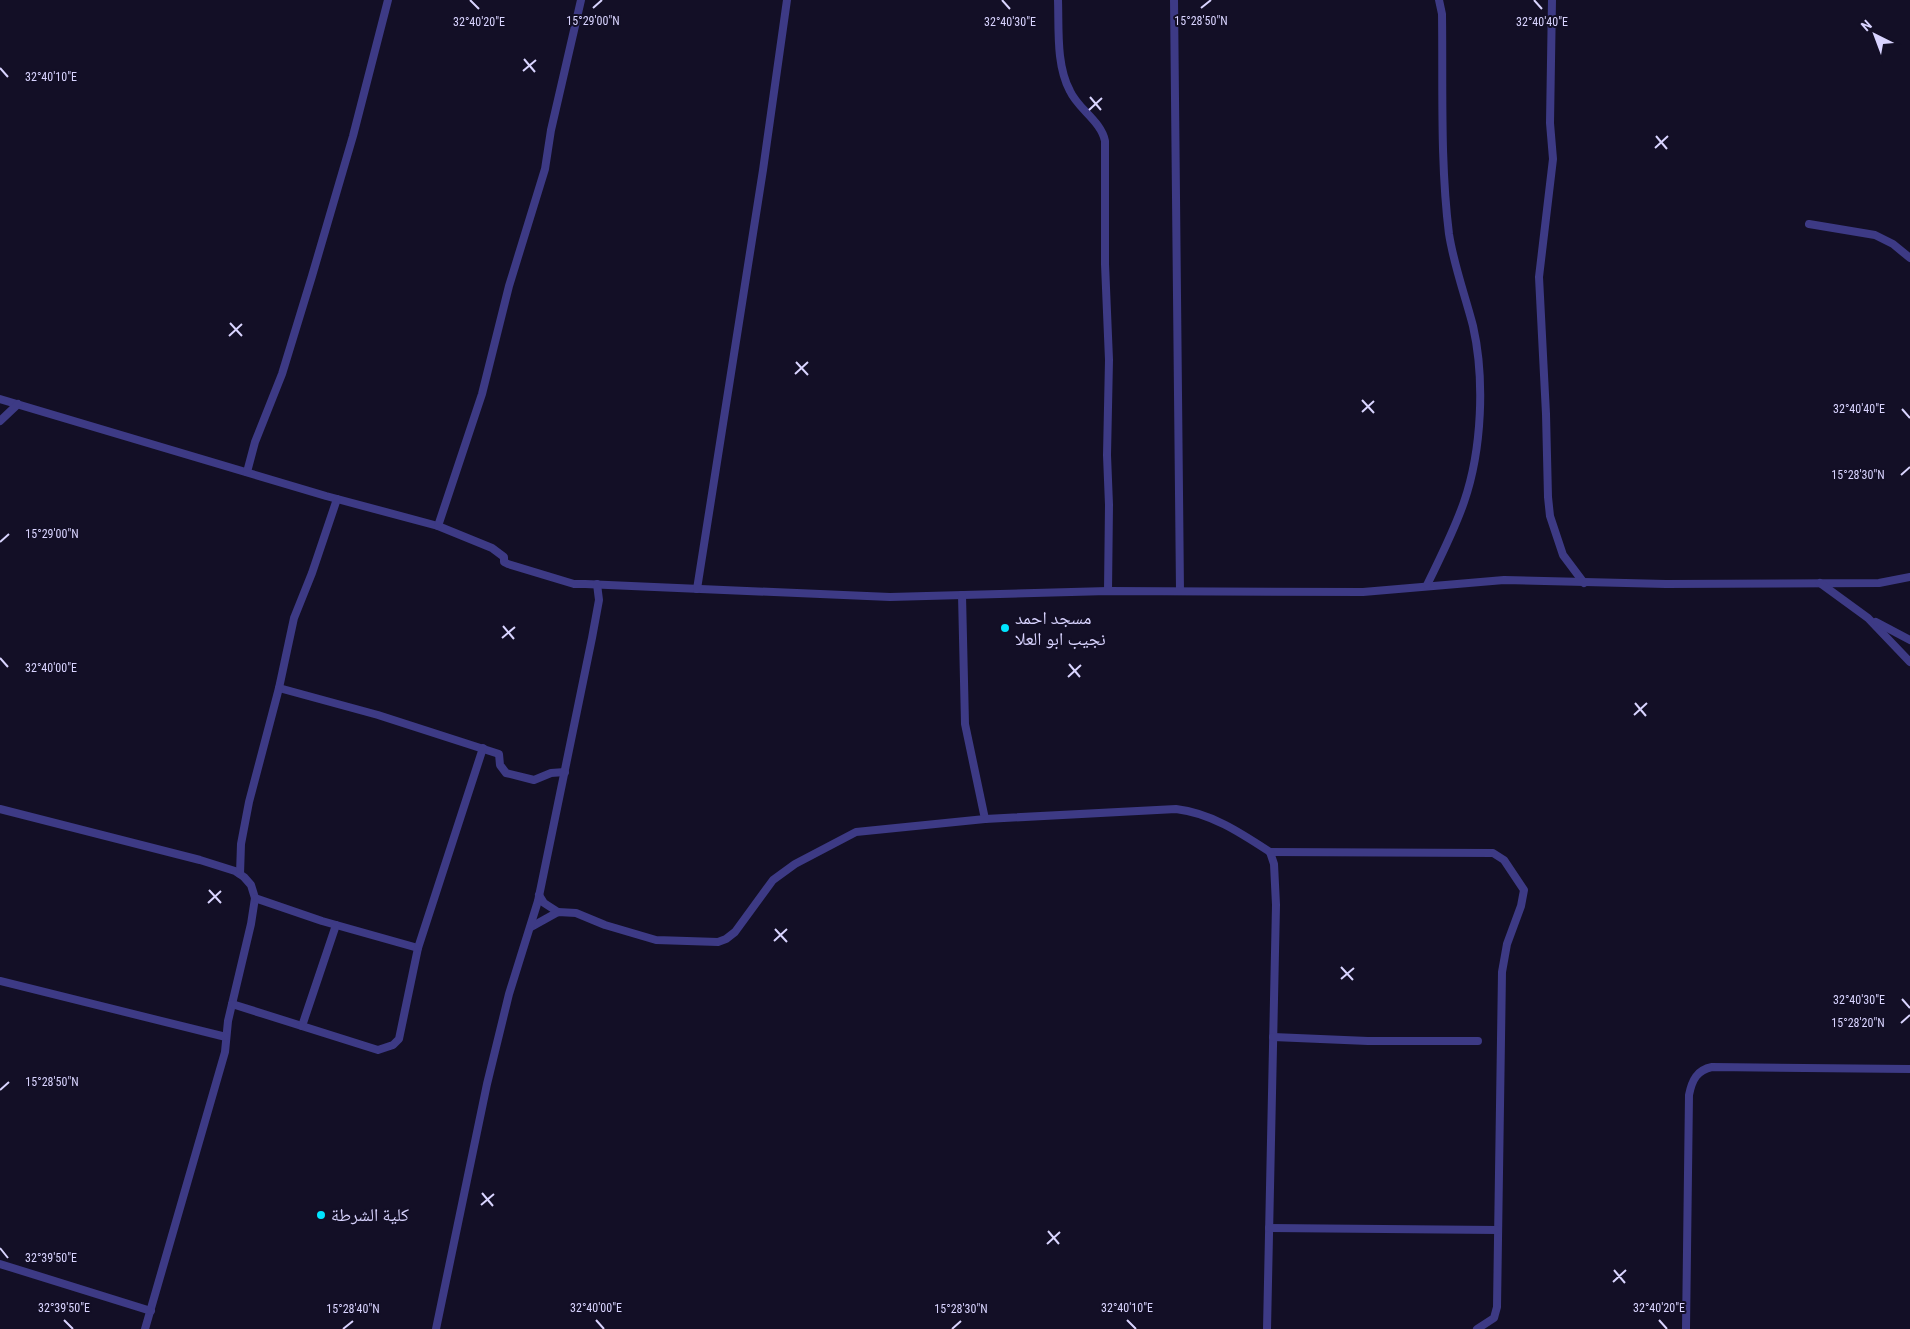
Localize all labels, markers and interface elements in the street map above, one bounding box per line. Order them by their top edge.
north arrow [1850,10,1900,60]
text: 15°29'00"N [566,14,620,28]
text: 15°28'50"N [1174,14,1228,28]
text: 32°40'20"E [453,15,505,29]
text: 32°40'30"E [984,15,1036,29]
text: 32°40'40"E [1516,15,1568,29]
text: N [1858,17,1875,34]
text: 32°40'10"E [25,70,77,84]
text: 32°40'40"E [1833,402,1885,416]
text: 15°28'30"N [1831,468,1885,482]
text: 15°29'00"N [25,527,79,541]
place label: مسجد احمد نجيب ابو العلا [1015,607,1106,650]
marker: مسجد احمد نجيب ابو العلا [999,622,1011,634]
text: 32°40'00"E [25,661,77,675]
text: 32°40'30"E [1833,993,1885,1007]
text: 15°28'20"N [1831,1016,1885,1030]
text: 15°28'50"N [25,1075,79,1089]
place label: كلية الشرطة [331,1204,409,1225]
marker: كلية الشرطة [315,1209,327,1221]
text: 32°39'50"E [25,1251,77,1265]
text: 32°39'50"E [38,1301,90,1315]
text: 32°40'00"E [570,1301,622,1315]
text: 32°40'10"E [1101,1301,1153,1315]
text: 32°40'20"E [1633,1301,1685,1315]
text: 15°28'40"N [326,1302,380,1316]
text: 15°28'30"N [934,1302,988,1316]

